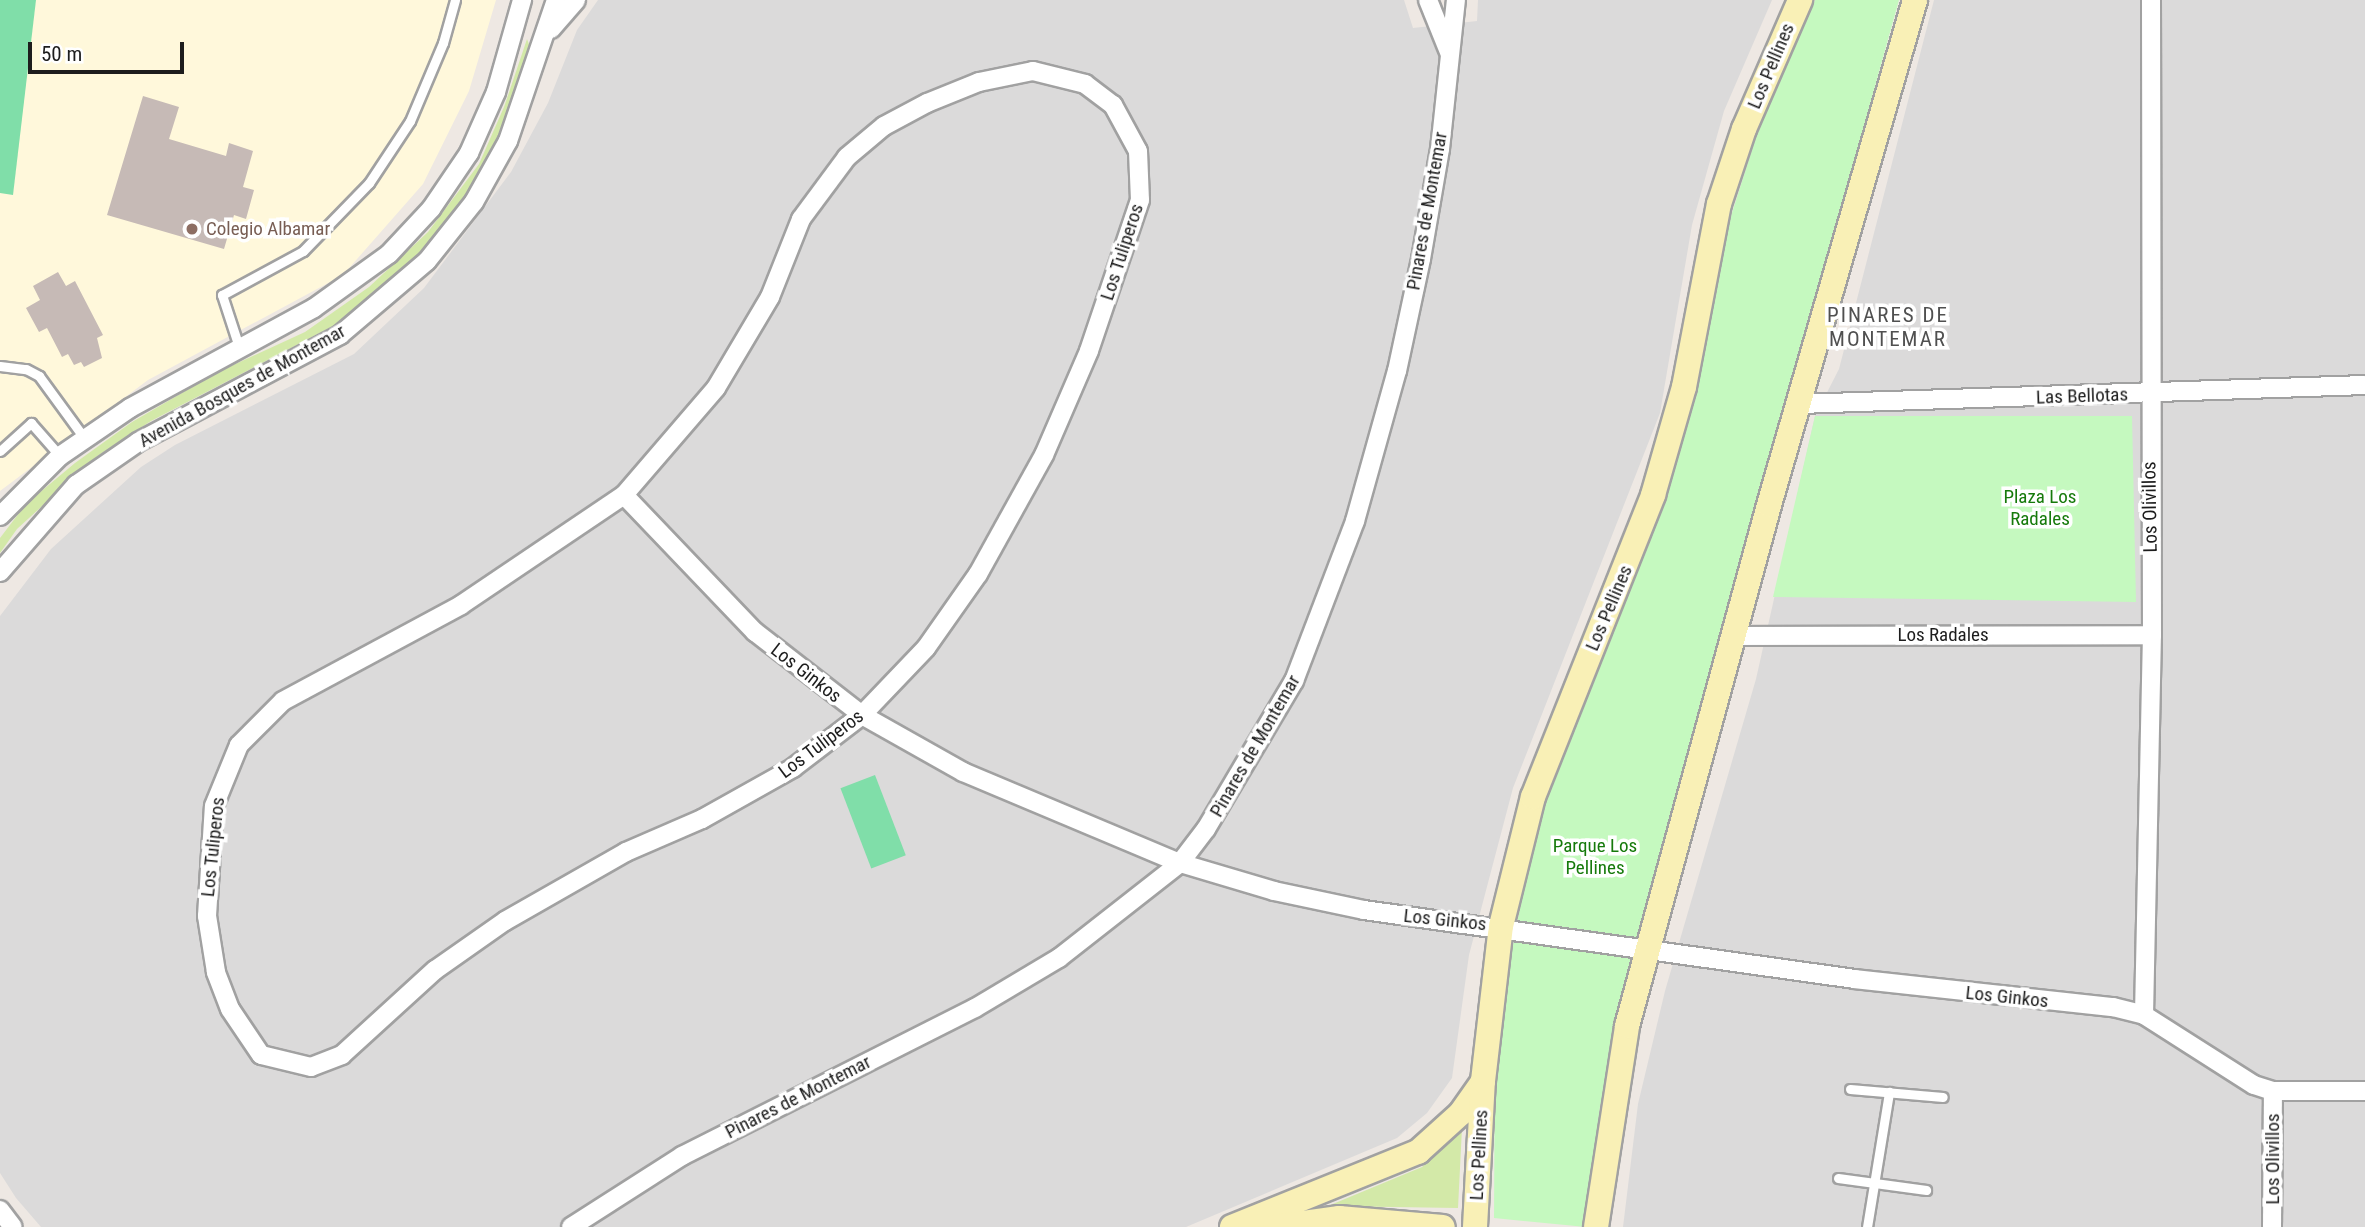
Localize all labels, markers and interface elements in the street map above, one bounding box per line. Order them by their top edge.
street label: Los Pellines [1743,20,1799,112]
scale bar [32,28,187,72]
text: 50 m [41,42,82,66]
street label: Pinares de Montemar [1402,130,1452,292]
street label: Los Tuliperos [1096,201,1148,303]
place label: Colegio Albamar [206,218,330,240]
marker: Colegio Albamar [184,221,200,237]
district label: PINARES DE MONTEMAR [1828,302,1948,352]
street label: Avenida Bosques de Montemar [135,320,349,452]
street label: Las Bellotas [2036,383,2128,409]
street label: Los Olivillos [2138,461,2162,553]
park label: Plaza Los Radales [2003,486,2077,530]
street label: Los Pellines [1581,562,1637,654]
street label: Los Radales [1897,624,1989,646]
street label: Los Ginkos [766,638,846,708]
street label: Pinares de Montemar [1205,671,1305,821]
street label: Los Tuliperos [774,705,868,783]
street label: Los Tuliperos [196,796,230,898]
park label: Parque Los Pellines [1553,835,1637,879]
street label: Los Ginkos [1402,904,1488,936]
street label: Los Ginkos [1964,981,2050,1013]
street label: Pinares de Montemar [721,1050,875,1144]
street label: Los Pellines [1465,1109,1493,1201]
street label: Los Olivillos [2262,1113,2284,1205]

